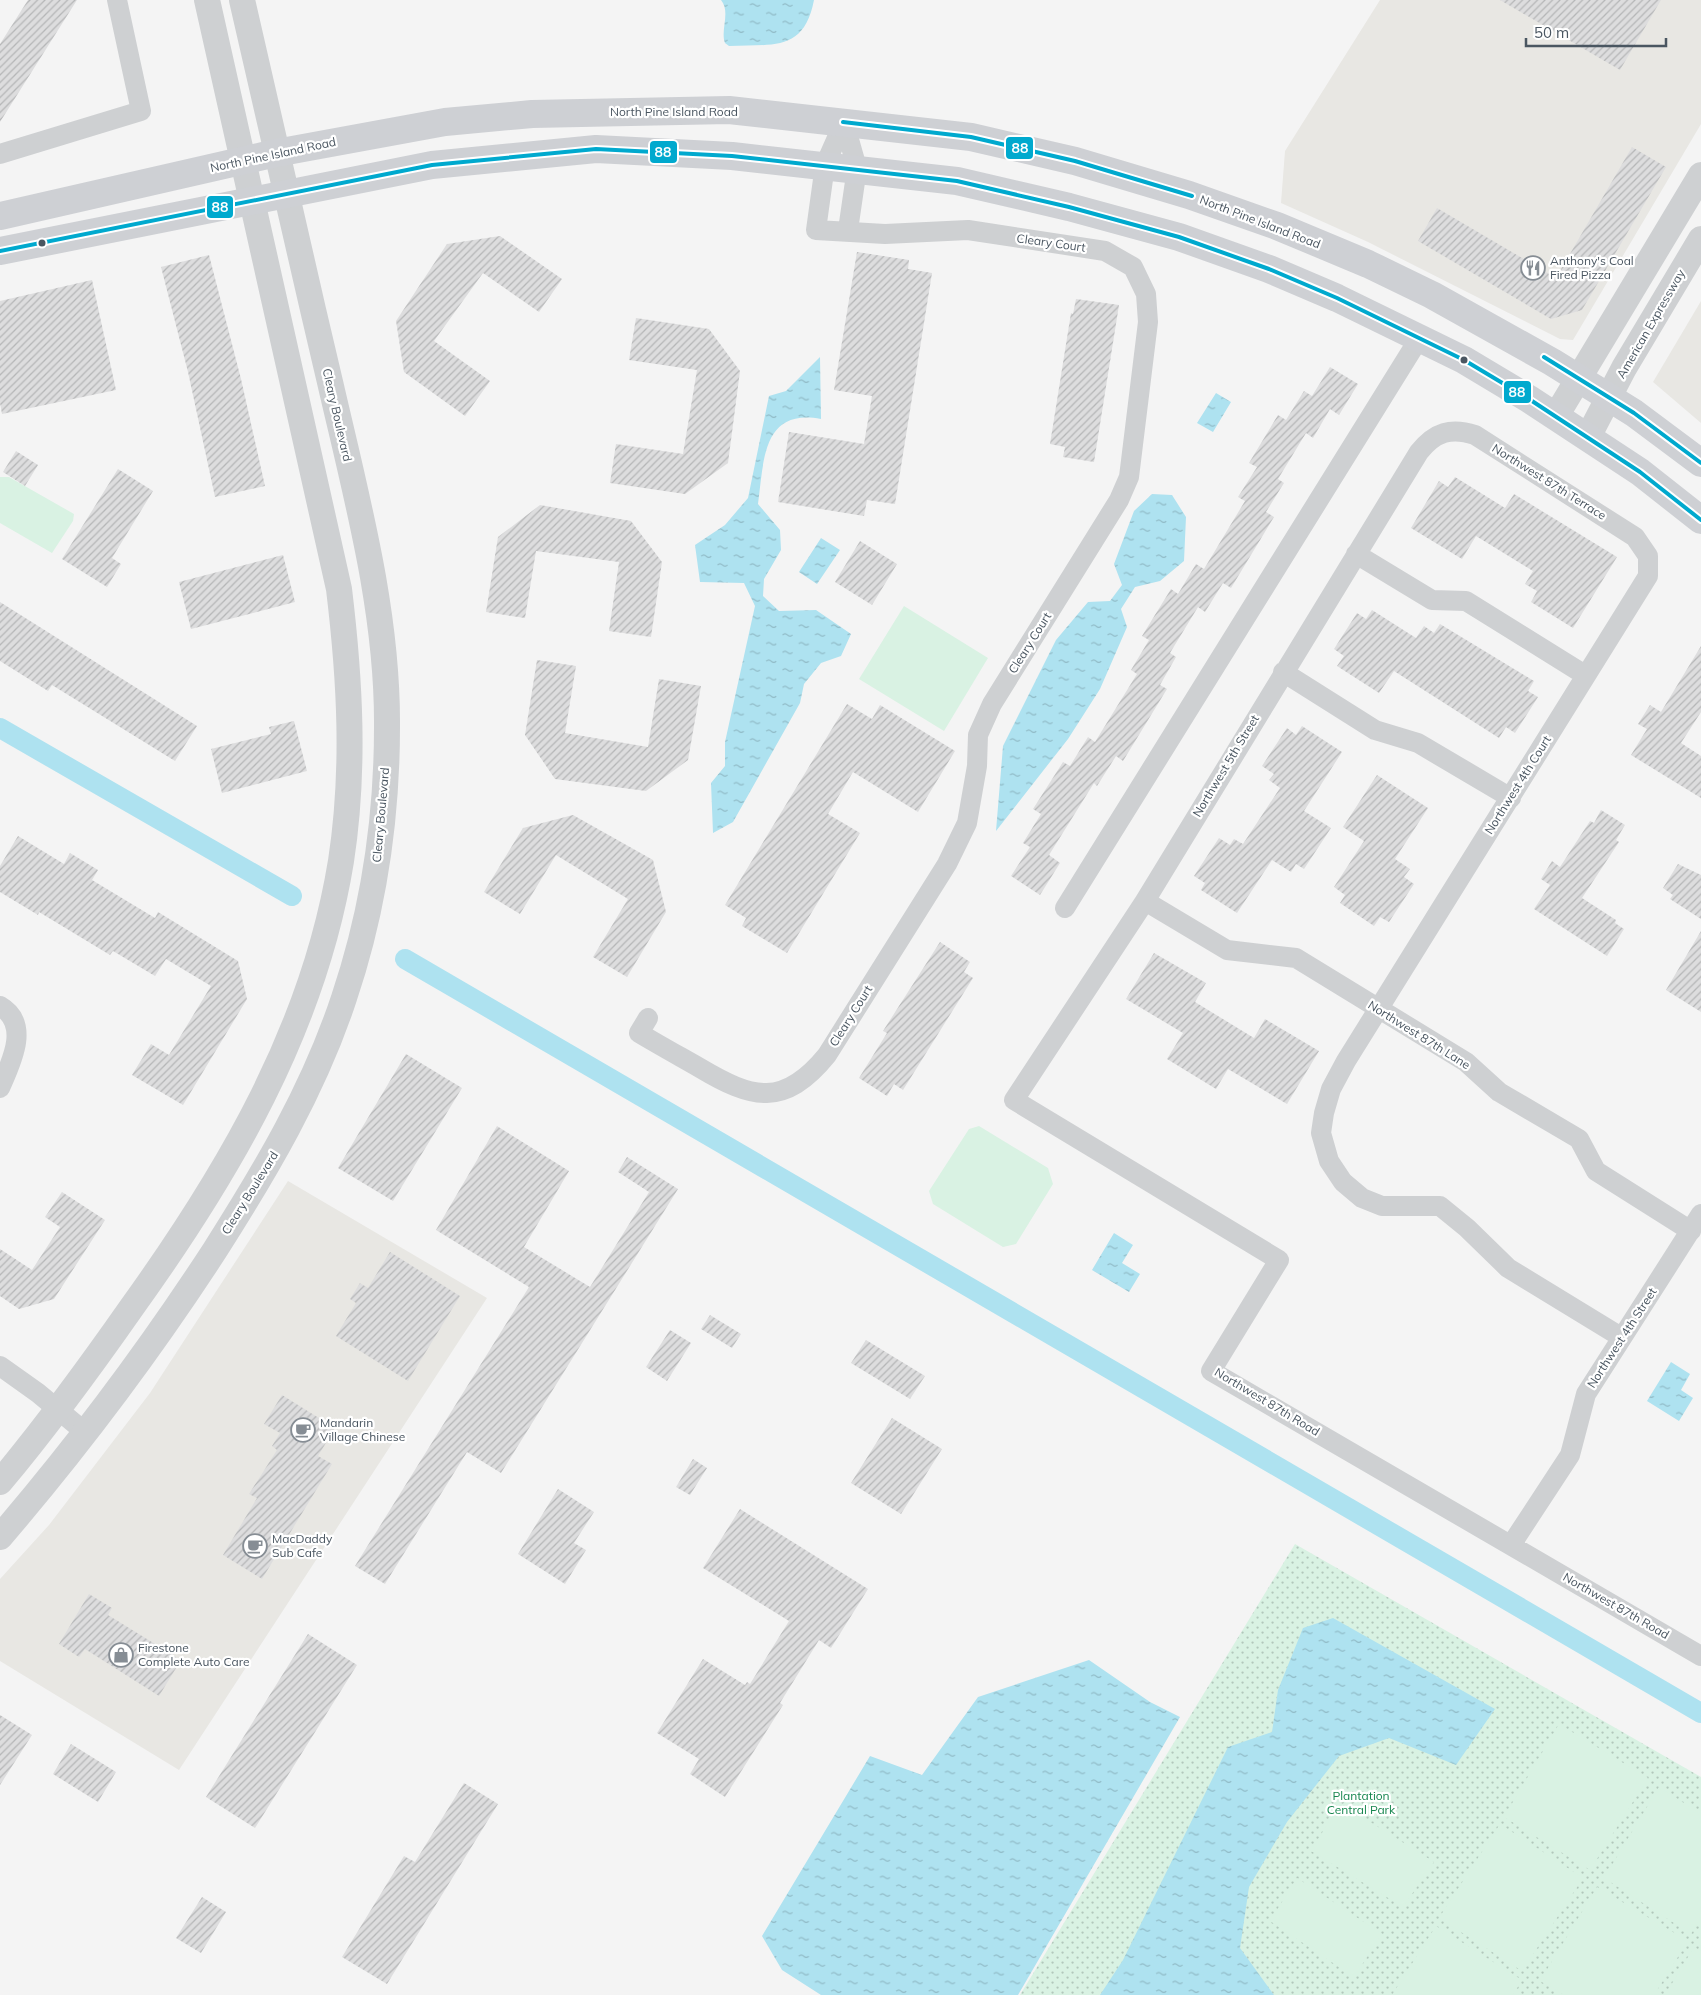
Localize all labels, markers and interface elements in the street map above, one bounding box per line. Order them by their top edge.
scale bar [1526,15,1666,47]
text: 50 m [1534,23,1569,42]
street label: North Pine Island Road [610,104,738,119]
street label: North Pine Island Road [209,134,337,175]
line badge: 88 [1005,136,1034,160]
text: 88 [1012,139,1028,157]
line badge: 88 [649,140,678,164]
text: 88 [655,143,671,161]
street label: North Pine Island Road [1198,192,1323,251]
line badge: 88 [206,195,234,219]
text: 88 [212,198,228,216]
street label: Cleary Court [1016,230,1087,255]
unlabelled marker [37,238,47,248]
place label: Anthony's Coal Fired Pizza [1550,253,1634,282]
restaurant icon: Anthony's Coal Fired Pizza [1520,255,1546,281]
street label: American Expressway [1613,266,1688,381]
unlabelled marker [1459,355,1469,365]
street label: Cleary Boulevard [319,367,356,463]
line badge: 88 [1503,380,1532,404]
text: 88 [1509,383,1525,401]
street label: Northwest 87th Terrace [1489,440,1609,523]
street label: Cleary Court [1005,609,1054,676]
street label: Northwest 5th Street [1189,712,1262,820]
street label: Northwest 4th Court [1481,733,1554,837]
street label: Cleary Boulevard [369,767,392,863]
street label: Cleary Court [826,982,875,1049]
street label: Northwest 87th Lane [1365,997,1473,1072]
street label: Cleary Boulevard [218,1148,281,1237]
street label: Northwest 4th Street [1584,1285,1660,1391]
street label: Northwest 87th Road [1212,1364,1323,1439]
place label: Mandarin Village Chinese [320,1415,405,1444]
cafe icon: Mandarin Village Chinese [290,1417,316,1443]
place label: MacDaddy Sub Cafe [272,1531,333,1560]
cafe icon: MacDaddy Sub Cafe [242,1533,268,1559]
street label: Northwest 87th Road [1561,1569,1672,1642]
place label: Firestone Complete Auto Care [138,1640,249,1669]
shop icon: Firestone Complete Auto Care [108,1642,134,1668]
park label: Plantation Central Park [1327,1788,1396,1817]

